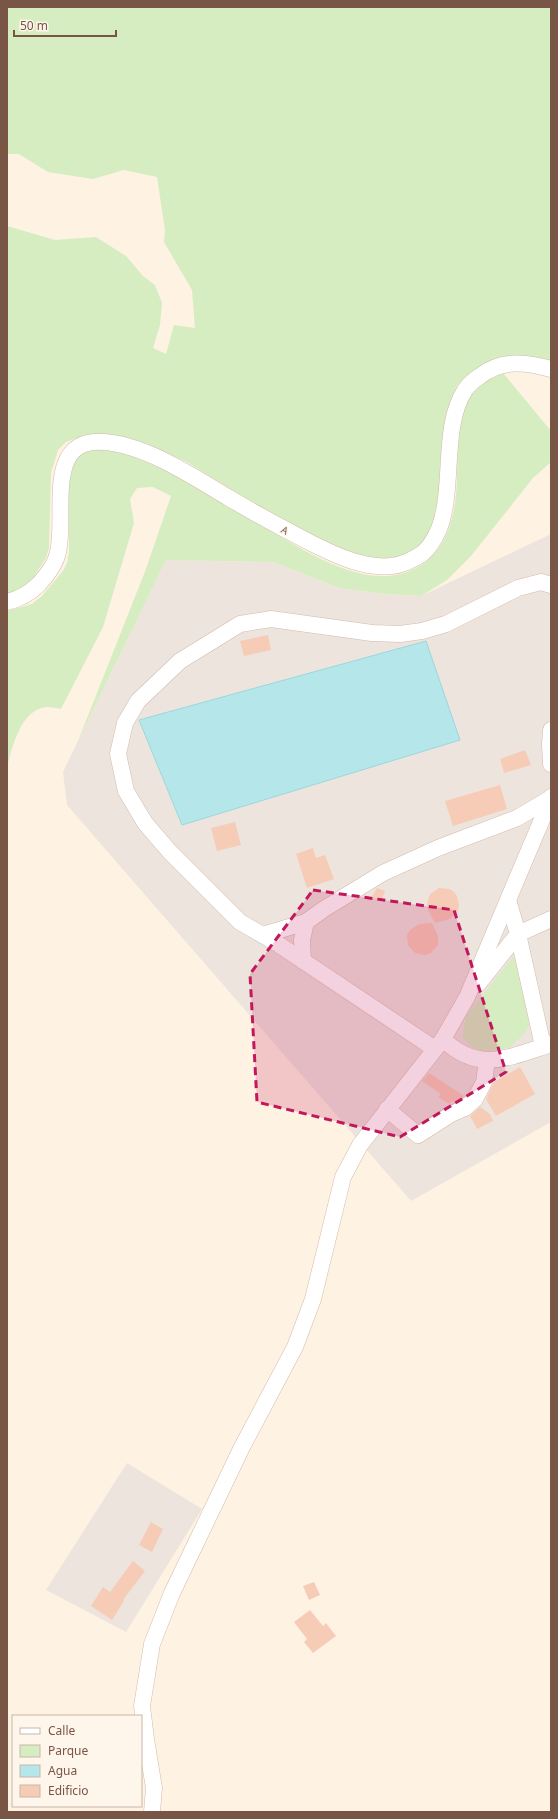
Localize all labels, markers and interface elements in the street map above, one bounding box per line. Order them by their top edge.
scale bar [14,12,116,38]
text: 50 m [20,17,48,34]
street label: A [279,522,292,538]
legend [12,1715,142,1807]
text: Calle [48,1722,76,1739]
text: Parque [48,1742,89,1759]
text: Agua [48,1762,77,1779]
text: Edificio [48,1782,89,1799]

